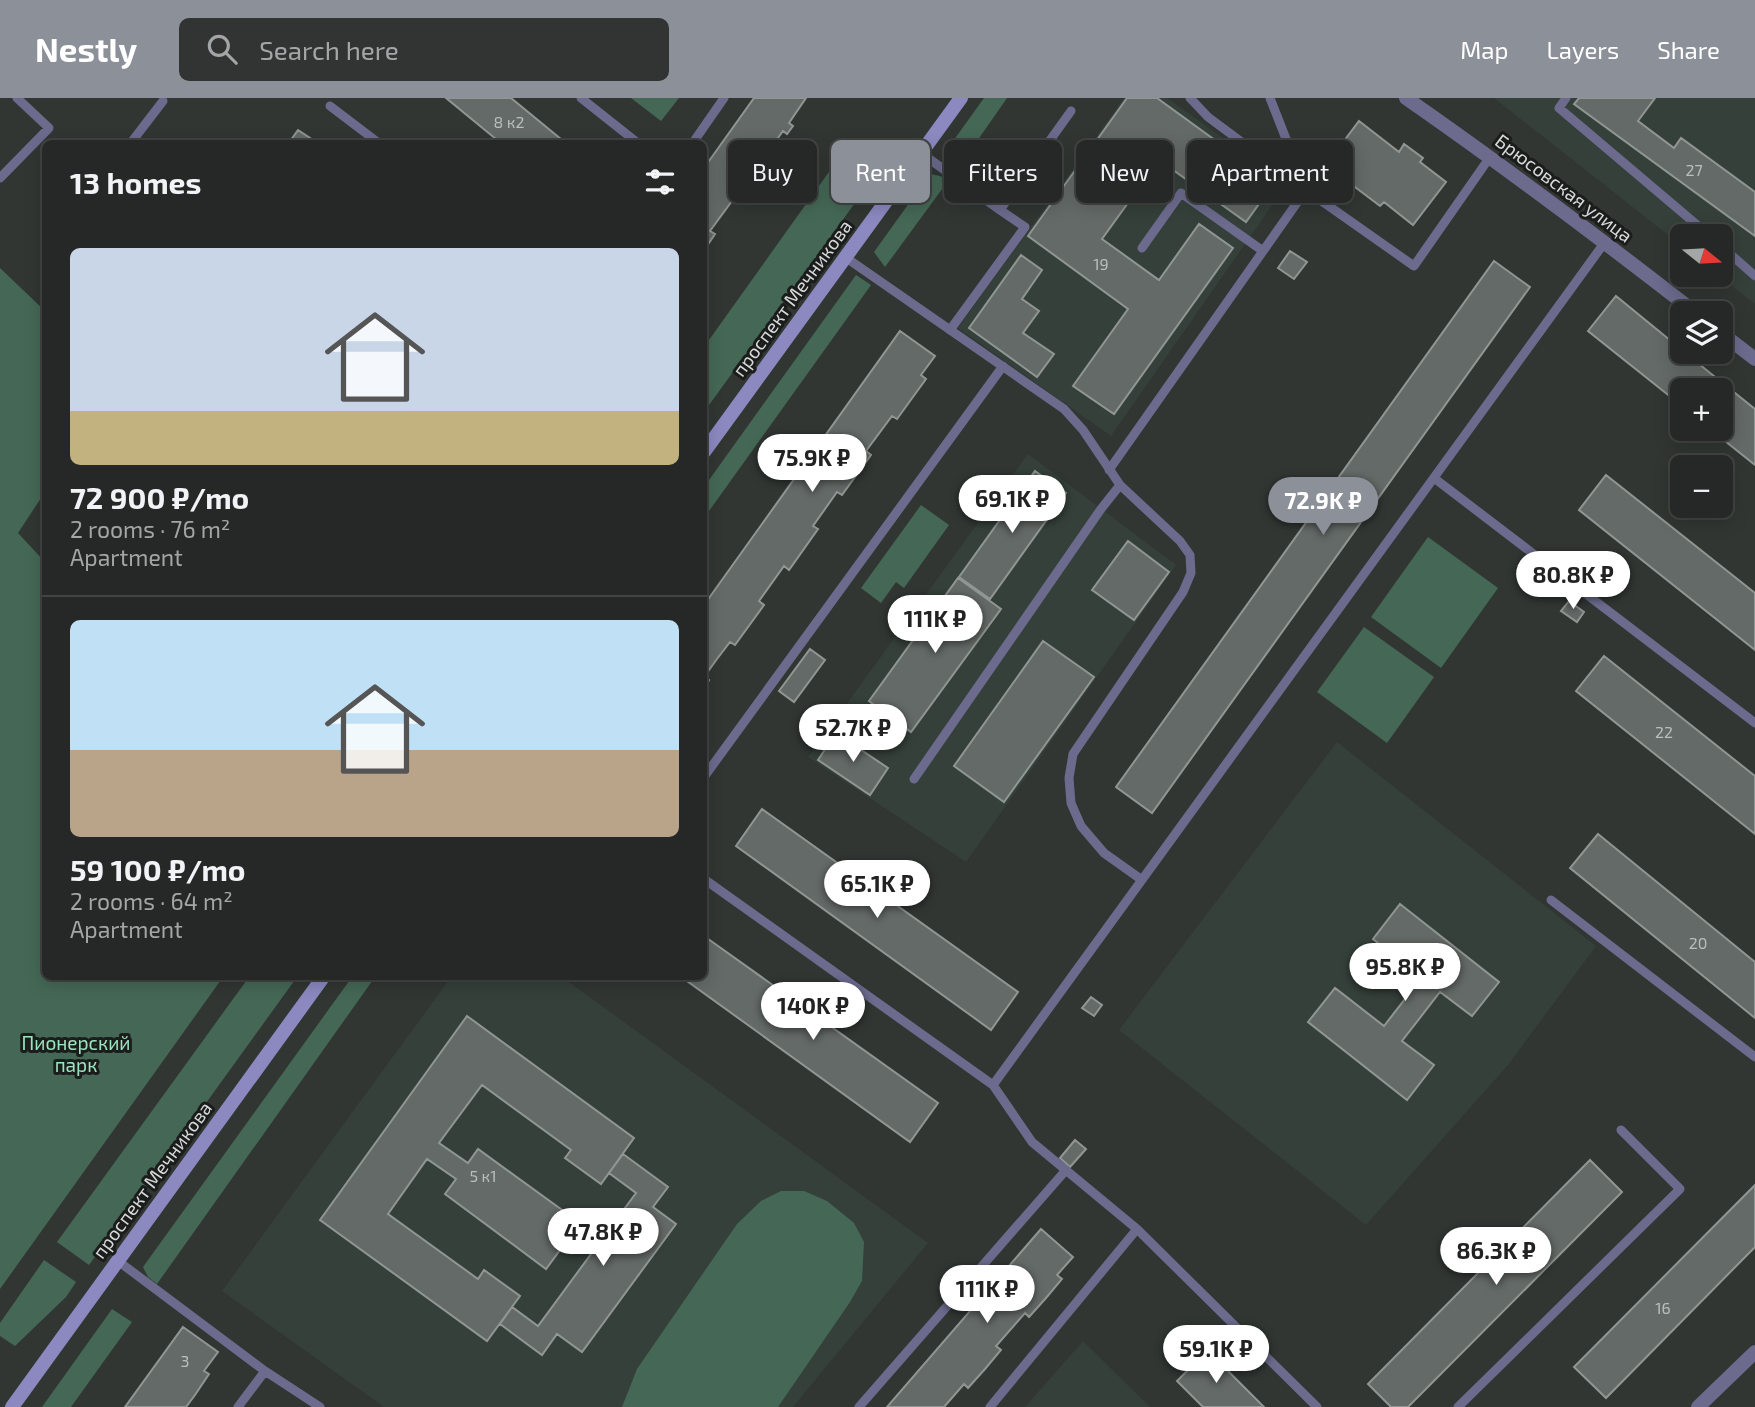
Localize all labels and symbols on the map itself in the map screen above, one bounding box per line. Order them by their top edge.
house number: 8 к2 [494,112,524,131]
street label: Брюсовская улица [1491,129,1637,247]
house number: 27 [1685,160,1703,179]
street label: проспект Мечникова [727,215,856,381]
north arrow [1670,224,1732,287]
house number: 19 [1093,254,1109,273]
pin: 75.9K ₽ [747,434,877,494]
pin: 69.1K ₽ [947,476,1077,535]
pin: 72.9K ₽ [1258,478,1388,537]
pin: 80.8K ₽ [1508,552,1638,611]
pin: 111K ₽ [878,596,992,655]
pin: 52.7K ₽ [788,704,918,764]
house number: 22 [1655,722,1673,741]
pin: 65.1K ₽ [812,860,942,920]
house number: 20 [1689,933,1707,952]
pin: 95.8K ₽ [1340,944,1470,1003]
pin: 140K ₽ [756,982,870,1042]
park label: Пионерский парк [22,1031,130,1076]
street label: проспект Мечникова [87,1097,216,1263]
house number: 5 к1 [469,1166,497,1185]
pin: 47.8K ₽ [538,1208,668,1268]
pin: 86.3K ₽ [1431,1228,1561,1287]
pin: 111K ₽ [930,1266,1044,1325]
house number: 16 [1655,1298,1671,1317]
pin: 59.1K ₽ [1151,1326,1281,1385]
house number: 3 [181,1351,189,1370]

